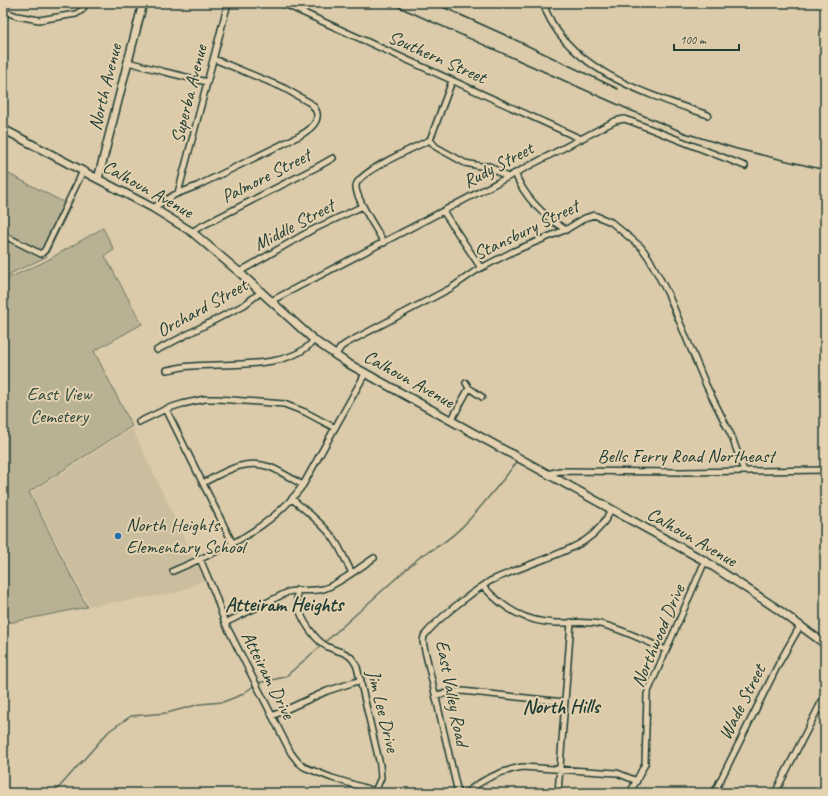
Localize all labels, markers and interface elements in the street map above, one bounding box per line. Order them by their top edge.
street label: Southern Street [384,25,491,90]
scale bar [674,26,739,52]
text: 100 m [680,32,707,48]
street label: North Avenue [83,40,128,133]
street label: Superba Avenue [165,41,213,146]
street label: Rudy Street [459,136,539,193]
street label: Palmore Street [217,142,317,209]
street label: Calhoun Avenue [99,154,199,225]
street label: Middle Street [250,193,341,256]
street label: Stansbury Street [470,193,585,266]
street label: Orchard Street [153,272,253,343]
street label: Calhoun Avenue [360,344,460,415]
park label: East View Cemetery [27,382,92,428]
street label: Bells Ferry Road Northeast [598,444,777,468]
street label: Calhoun Avenue [643,502,743,573]
place label: North Heights Elementary School [126,513,248,559]
marker: North Heights Elementary School [113,531,123,541]
street label: Northwood Drive [626,579,691,691]
district label: Atteiram Heights [225,592,345,617]
street label: Atteiram Drive [236,627,301,725]
street label: East Valley Road [430,638,474,750]
street label: Wade Street [713,659,772,744]
street label: Jim Lee Drive [361,666,405,756]
district label: North Hills [522,694,602,719]

